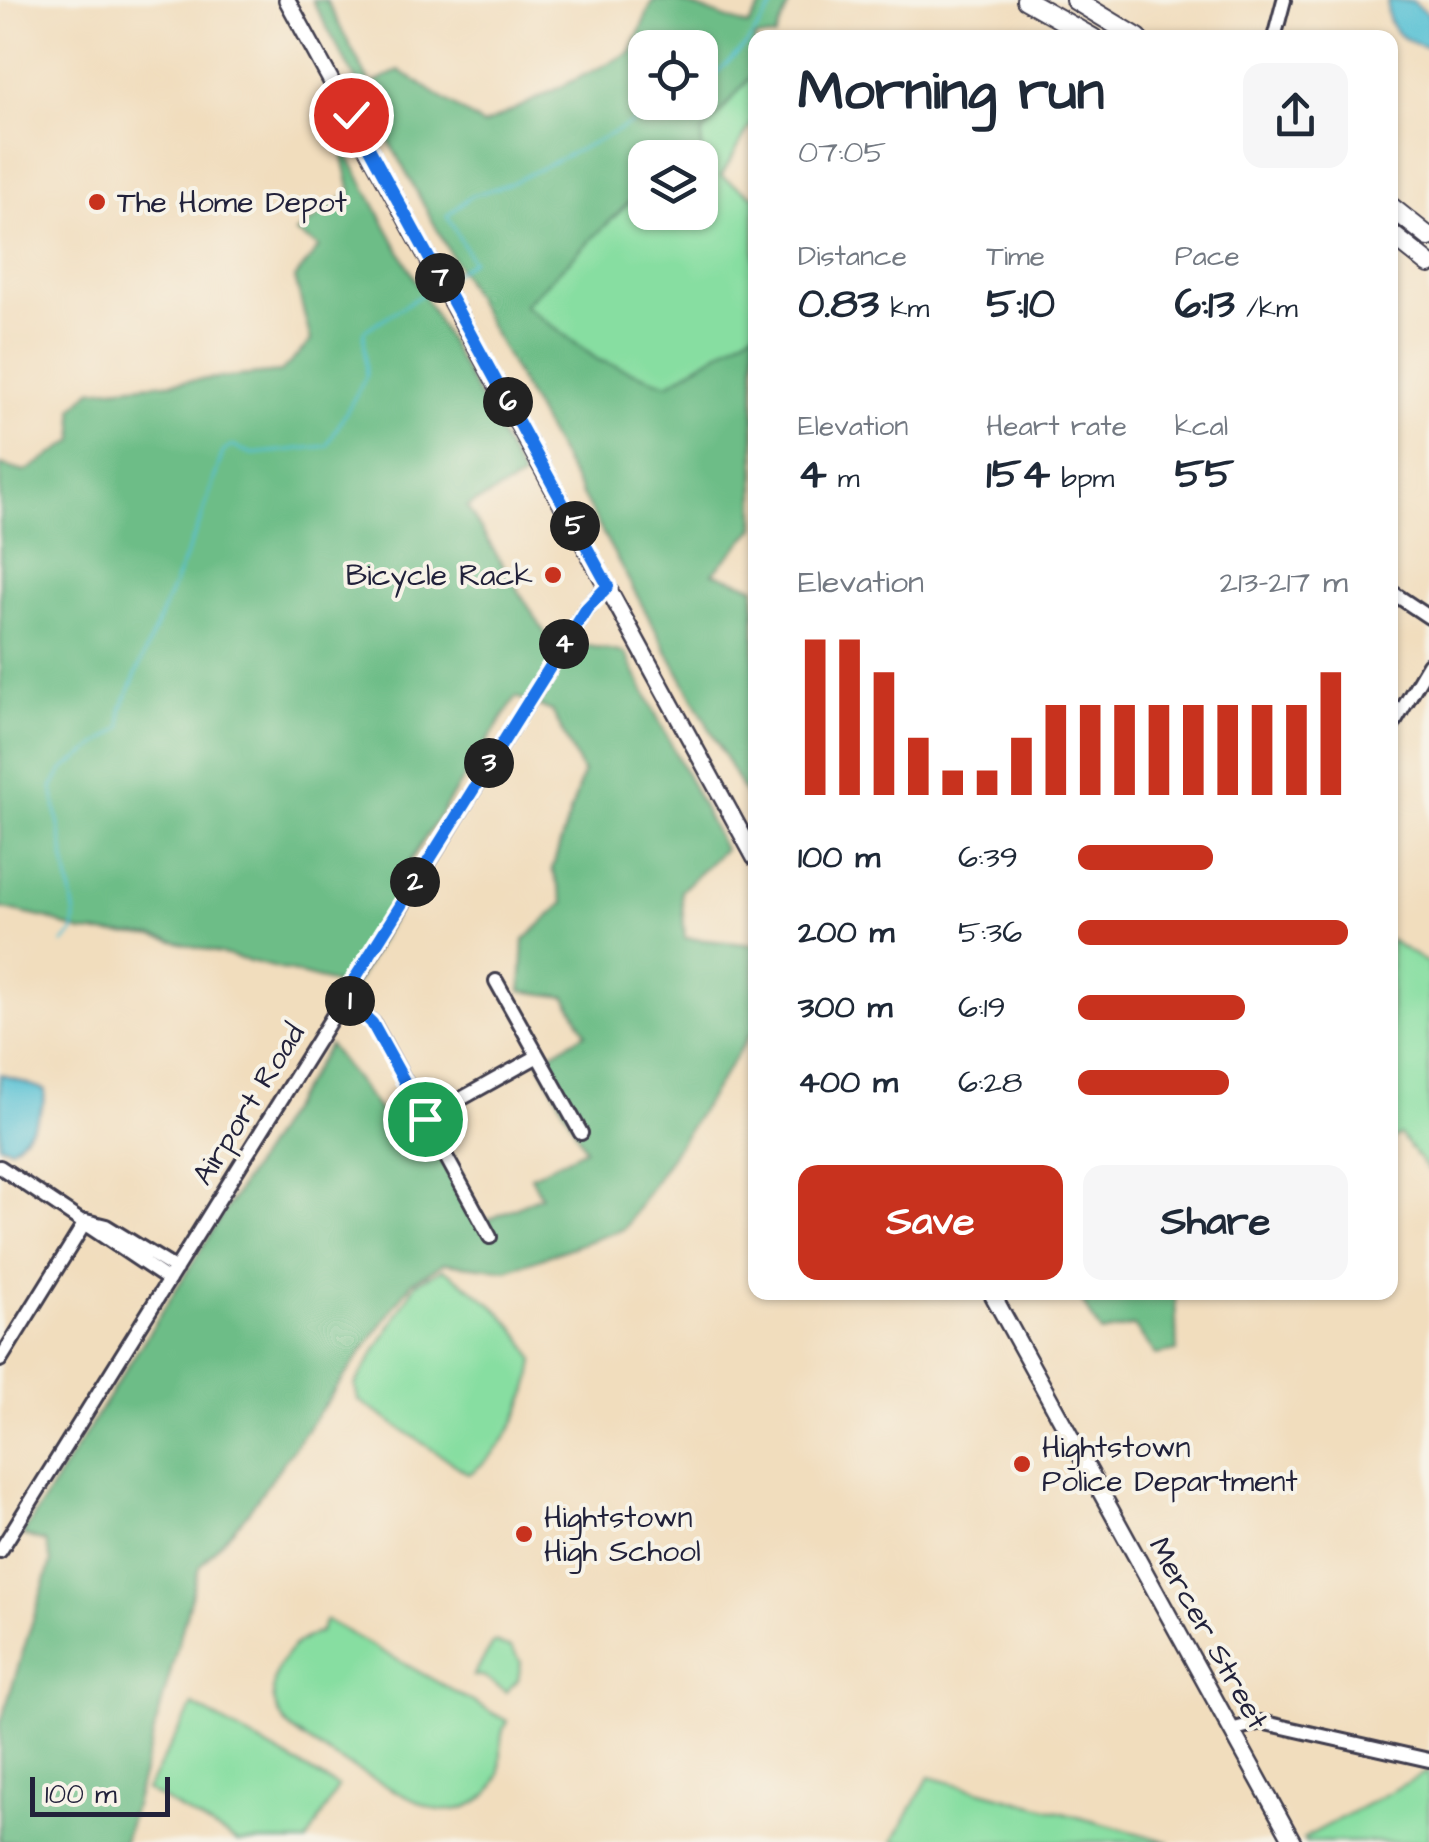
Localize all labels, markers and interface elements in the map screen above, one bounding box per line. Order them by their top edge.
map controls [628,30,718,230]
button: locate [628,30,718,120]
text: Morning run [798,54,1104,130]
button: share [1243,63,1348,168]
pin [309,73,394,158]
icon: check [324,88,379,143]
text: 07:05 [798,130,886,175]
button: layers [628,140,718,230]
place label: The Home Depot [117,182,347,224]
marker: The Home Depot [86,191,108,213]
text: Distance [798,237,907,276]
text: Time [986,237,1045,276]
text: Pace [1175,237,1240,276]
pin: 7 [415,253,465,303]
text: 7 [431,258,449,297]
text: 0.83 [798,276,879,334]
text: 5:10 [986,276,1055,334]
text: 6:13 [1175,276,1235,334]
text: km [879,289,929,328]
text: /km [1235,289,1298,328]
pin: 6 [483,377,533,427]
text: 6 [499,382,517,421]
text: Elevation [798,407,908,446]
text: Heart rate [986,407,1127,446]
text: kcal [1175,407,1228,446]
text: 4 [798,446,827,504]
text: 154 [986,446,1050,504]
text: 55 [1175,446,1234,504]
text: m [827,459,860,498]
text: bpm [1050,459,1114,498]
pin: 5 [550,501,600,551]
text: 5 [565,506,585,545]
place label: Bicycle Rack [346,555,533,598]
text: Elevation [798,560,924,605]
text: 213–217 m [1220,560,1348,605]
marker: Bicycle Rack [542,564,564,586]
pin: 4 [539,619,589,669]
text: 4 [554,624,574,663]
pin: 3 [464,738,514,788]
text: 3 [482,743,496,782]
text: 100 m [798,835,880,880]
text: 6:39 [958,835,1018,880]
pin: 2 [390,857,440,907]
text: 2 [407,862,423,901]
text: 200 m [798,910,894,955]
text: 5:36 [958,910,1022,955]
pin: 1 [325,976,375,1026]
text: 1 [348,981,352,1020]
text: 300 m [798,985,892,1030]
text: 6:19 [958,985,1006,1030]
street label: Airport Road [182,1016,315,1193]
text: 400 m [798,1060,898,1105]
text: 6:28 [958,1060,1022,1105]
pin [383,1077,468,1162]
icon: arrive [398,1092,453,1147]
button: Save [798,1165,1063,1280]
button: Share [1083,1165,1348,1280]
place label: Hightstown Police Department [1042,1427,1298,1503]
marker: Hightstown Police Department [1011,1453,1033,1475]
place label: Hightstown High School [544,1497,701,1574]
marker: Hightstown High School [513,1523,535,1545]
street label: Mercer Street [1138,1530,1278,1737]
scale bar [30,1772,170,1816]
text: 100 m [45,1775,117,1814]

